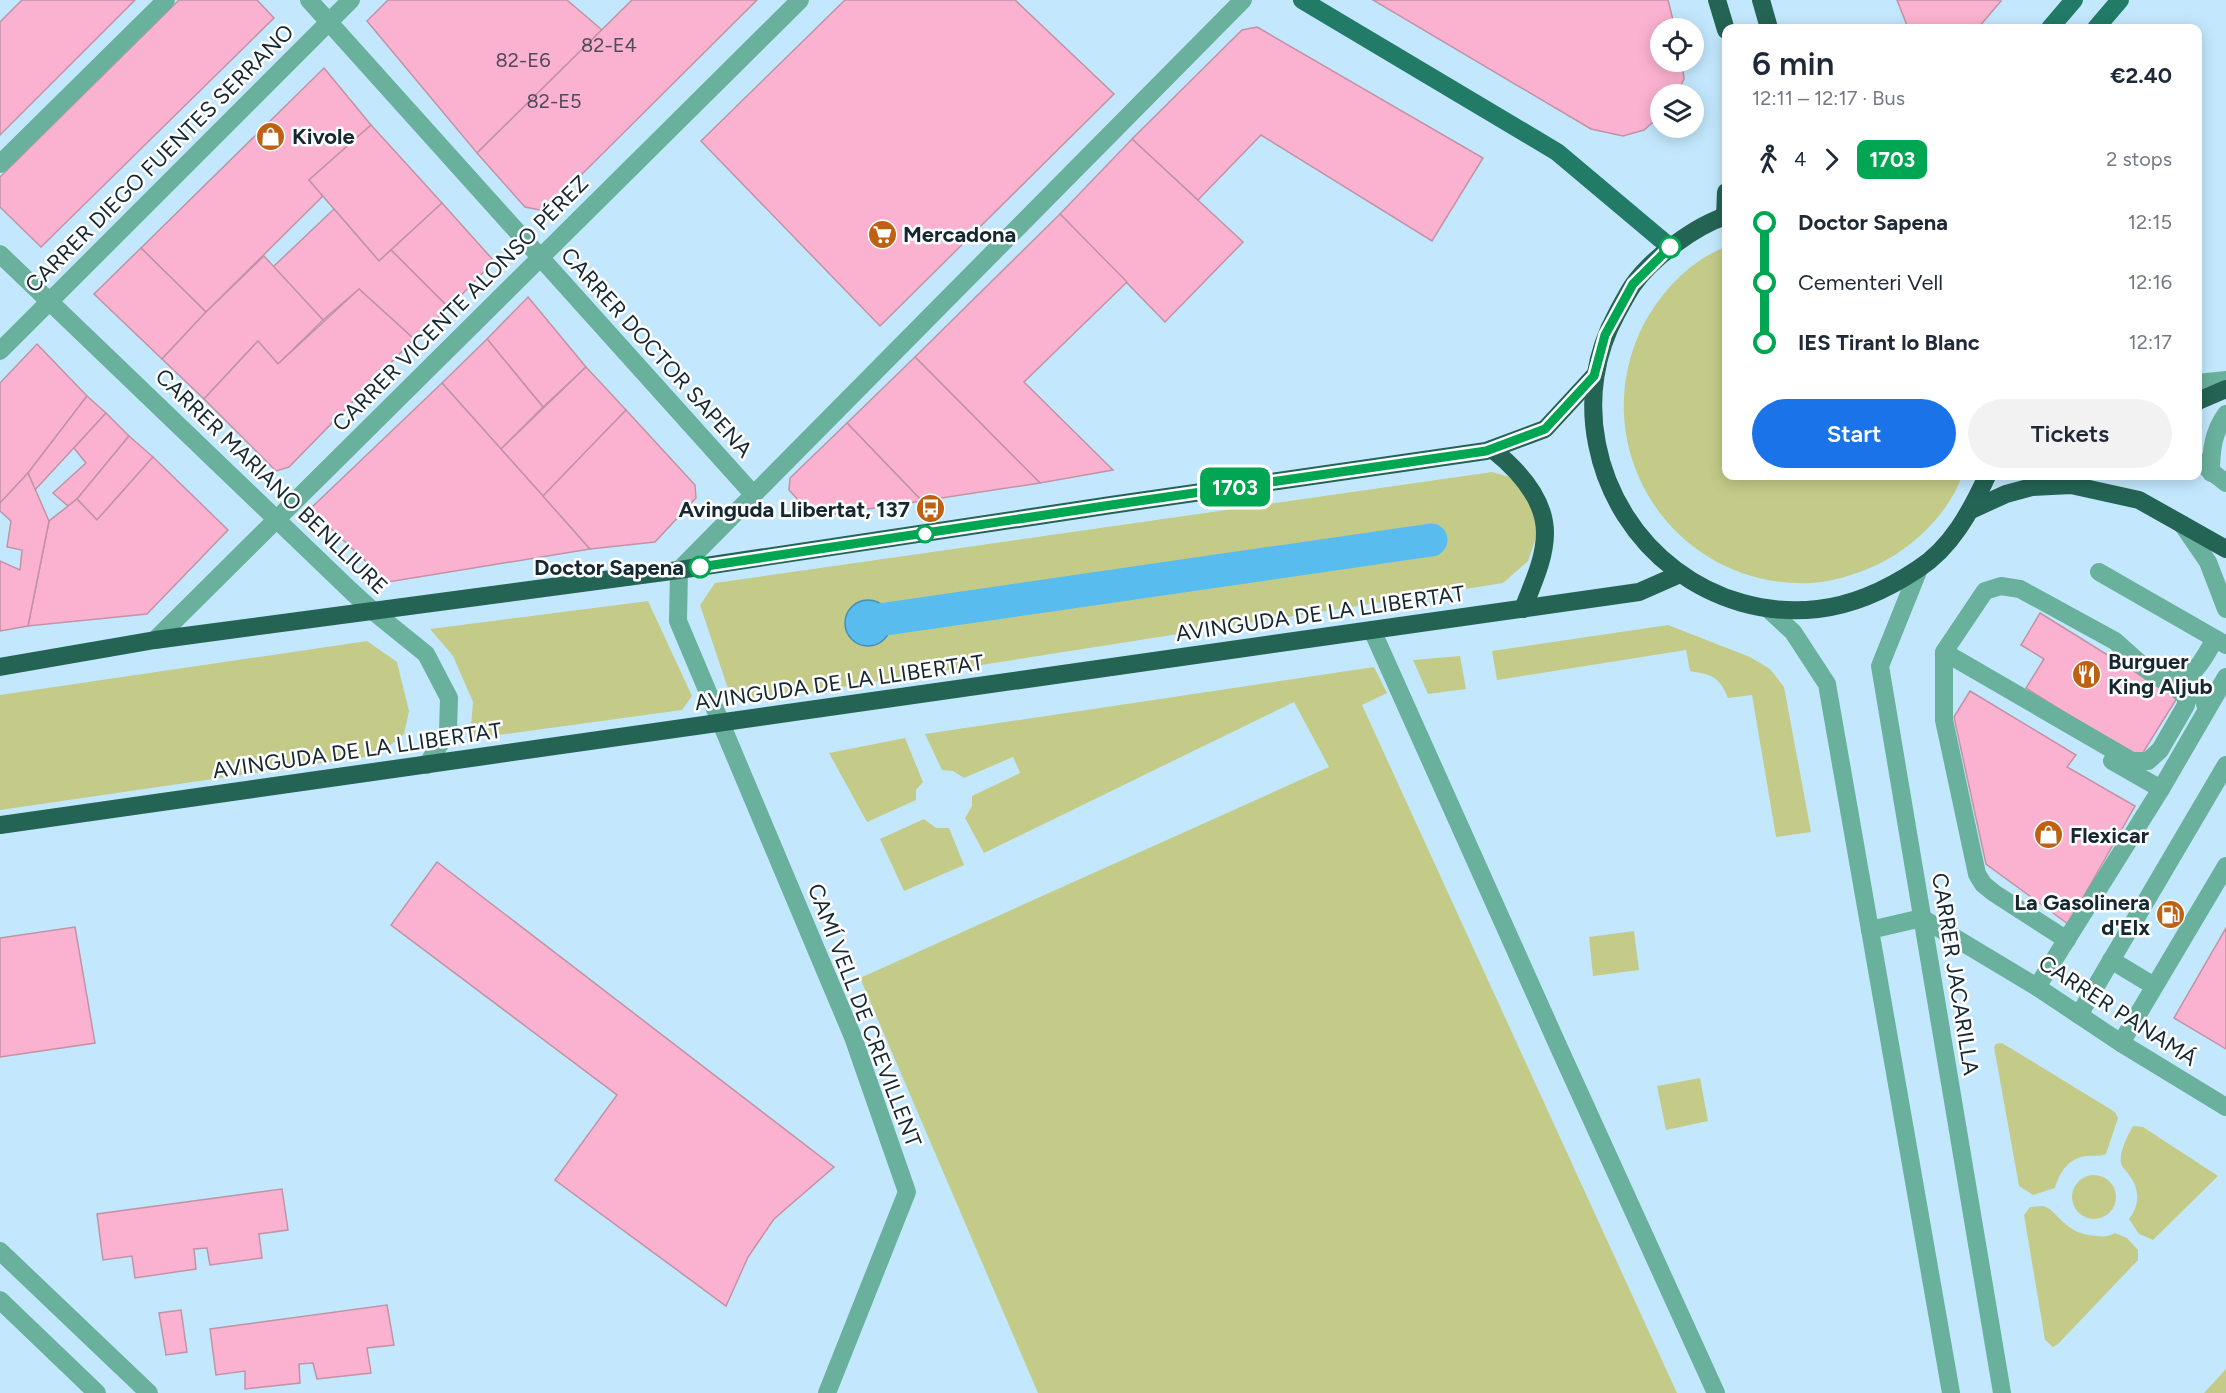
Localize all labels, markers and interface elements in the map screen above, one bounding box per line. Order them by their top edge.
street label: CARRER DIEGO FUENTES SERRANO [19,18,299,298]
map controls [1650,18,1704,138]
button: locate [1650,18,1704,72]
house number: 82-E4 [581,33,637,57]
text: 6 min [1752,44,1834,83]
house number: 82-E6 [496,48,550,72]
text: €2.40 [2110,62,2172,89]
button: layers [1650,84,1704,138]
text: 12:11 – 12:17 · Bus [1752,86,1905,110]
house number: 82-E5 [526,89,582,113]
shop icon: Kivole [255,120,287,152]
place label: Kivole [292,123,355,150]
icon: walk [1752,143,1785,176]
icon: forward [1815,143,1848,176]
text: 4 [1794,147,1806,171]
text: 1703 [1869,147,1915,172]
text: 2 stops [2106,147,2172,171]
street label: CARRER VICENTE ALONSO PÉREZ [327,170,594,437]
text: Doctor Sapena [1798,209,1948,236]
text: 12:15 [2128,210,2172,234]
supermarket icon: Mercadona [866,218,898,250]
place label: Mercadona [903,221,1016,248]
unlabelled marker [1659,236,1681,258]
street label: CARRER DOCTOR SAPENA [555,242,758,463]
text: Cementeri Vell [1798,269,1943,296]
text: 12:16 [2128,270,2172,294]
text: IES Tirant lo Blanc [1798,329,1980,356]
text: 12:17 [2129,330,2172,354]
street label: CARRER MARIANO BENLLIURE [150,363,394,600]
button: Start [1752,399,1956,468]
button: Tickets [1968,399,2172,468]
line badge: 1703 [1193,468,1277,506]
text: 1703 [1212,475,1258,500]
bus stop icon: Avinguda Llibertat, 137 [915,493,947,525]
place label: Avinguda Llibertat, 137 [678,496,910,523]
unlabelled marker [916,525,934,543]
place label: Doctor Sapena [534,554,684,581]
marker: Doctor Sapena [689,556,711,578]
street label: AVINGUDA DE LA LLIBERTAT [1174,580,1466,647]
place label: Burguer King Aljub [2108,648,2213,700]
street label: AVINGUDA DE LA LLIBERTAT [693,649,985,716]
restaurant icon: Burguer King Aljub [2071,658,2103,690]
street label: AVINGUDA DE LA LLIBERTAT [211,717,503,784]
shop icon: Flexicar [2033,819,2065,851]
place label: Flexicar [2070,822,2150,849]
street label: CARRER JACARILLA [1926,871,1985,1077]
street label: CAMÍ VELL DE CREVILLENT [802,880,927,1151]
place label: La Gasolinera d'Elx [2014,889,2150,941]
fuel station icon: La Gasolinera d'Elx [2155,899,2187,931]
street label: CARRER PANAMÁ [2033,949,2202,1072]

